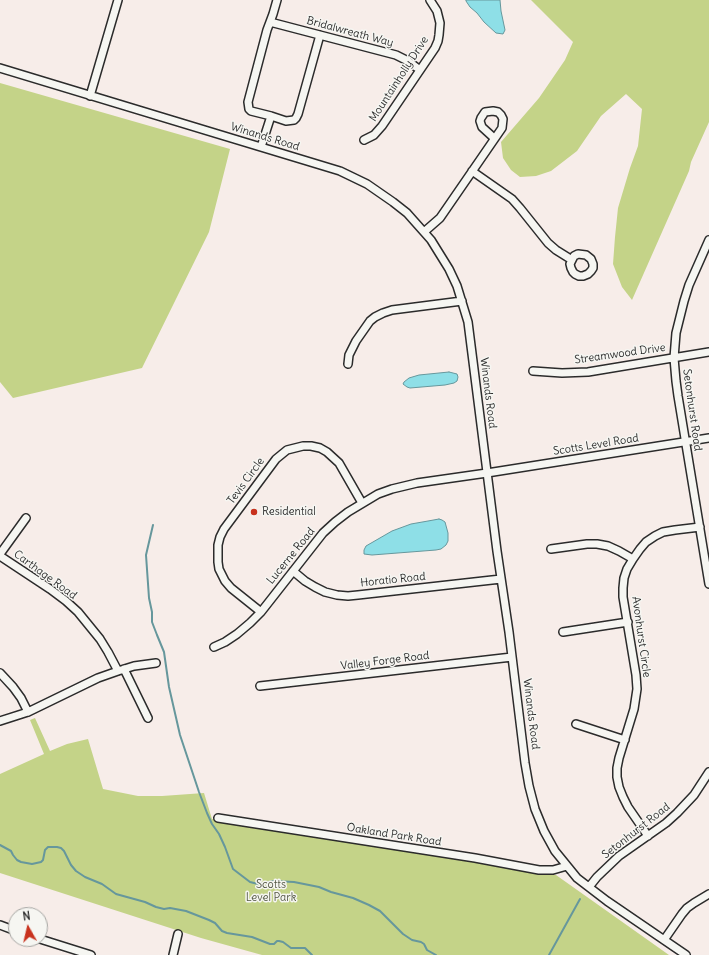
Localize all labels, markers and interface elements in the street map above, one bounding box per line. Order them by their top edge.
street label: Bridalwreath Way [305,14,395,50]
street label: Mountainholly Drive [367,34,431,124]
street label: Winands Road [229,120,301,154]
street label: Streamwood Drive [574,341,666,367]
street label: Winands Road [477,357,499,429]
street label: Setonhurst Road [680,368,704,452]
street label: Scotts Level Road [552,432,640,458]
street label: Tevis Circle [225,455,267,507]
place label: Residential [262,505,316,519]
marker: Residential [249,507,259,517]
street label: Lucerne Road [264,525,318,587]
street label: Carthage Road [11,548,79,602]
street label: Horatio Road [360,570,426,590]
street label: Avonhurst Circle [629,596,653,678]
street label: Valley Forge Road [340,649,430,673]
street label: Winands Road [520,678,542,750]
street label: Setonhurst Road [599,800,673,862]
street label: Oakland Park Road [346,821,442,849]
park label: Scotts Level Park [246,878,296,904]
north arrow [8,907,48,947]
text: N [22,909,31,924]

